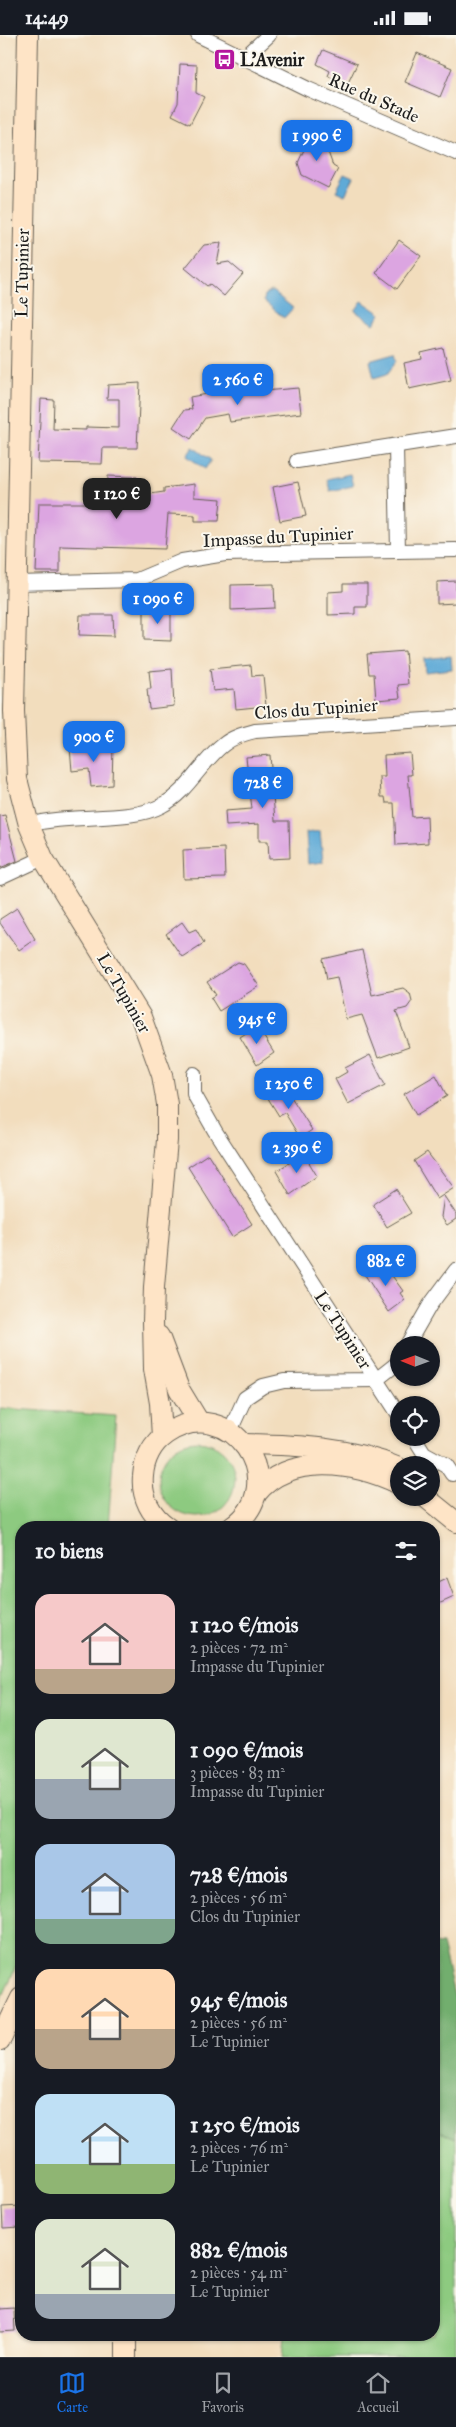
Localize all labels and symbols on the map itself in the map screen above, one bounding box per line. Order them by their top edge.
bus stop icon: L'Avenir [212,48,236,72]
place label: L'Avenir [240,49,306,71]
street label: Rue du Stade [325,68,423,128]
pin: 1 990 € [271,119,363,162]
street label: Le Tupinier [10,228,34,318]
pin: 2 560 € [192,363,284,406]
pin: 1 120 € [71,477,163,520]
street label: Impasse du Tupinier [202,522,354,552]
pin: 1 090 € [112,583,204,625]
street label: Clos du Tupinier [254,694,379,724]
pin: 900 € [59,721,129,763]
pin: 728 € [228,767,298,809]
street label: Le Tupinier [92,949,156,1037]
pin: 945 € [222,1003,292,1045]
pin: 1 250 € [243,1067,335,1110]
pin: 2 390 € [251,1131,343,1174]
pin: 882 € [351,1245,421,1287]
street label: Le Tupinier [309,1287,377,1374]
north arrow [390,1336,440,1386]

